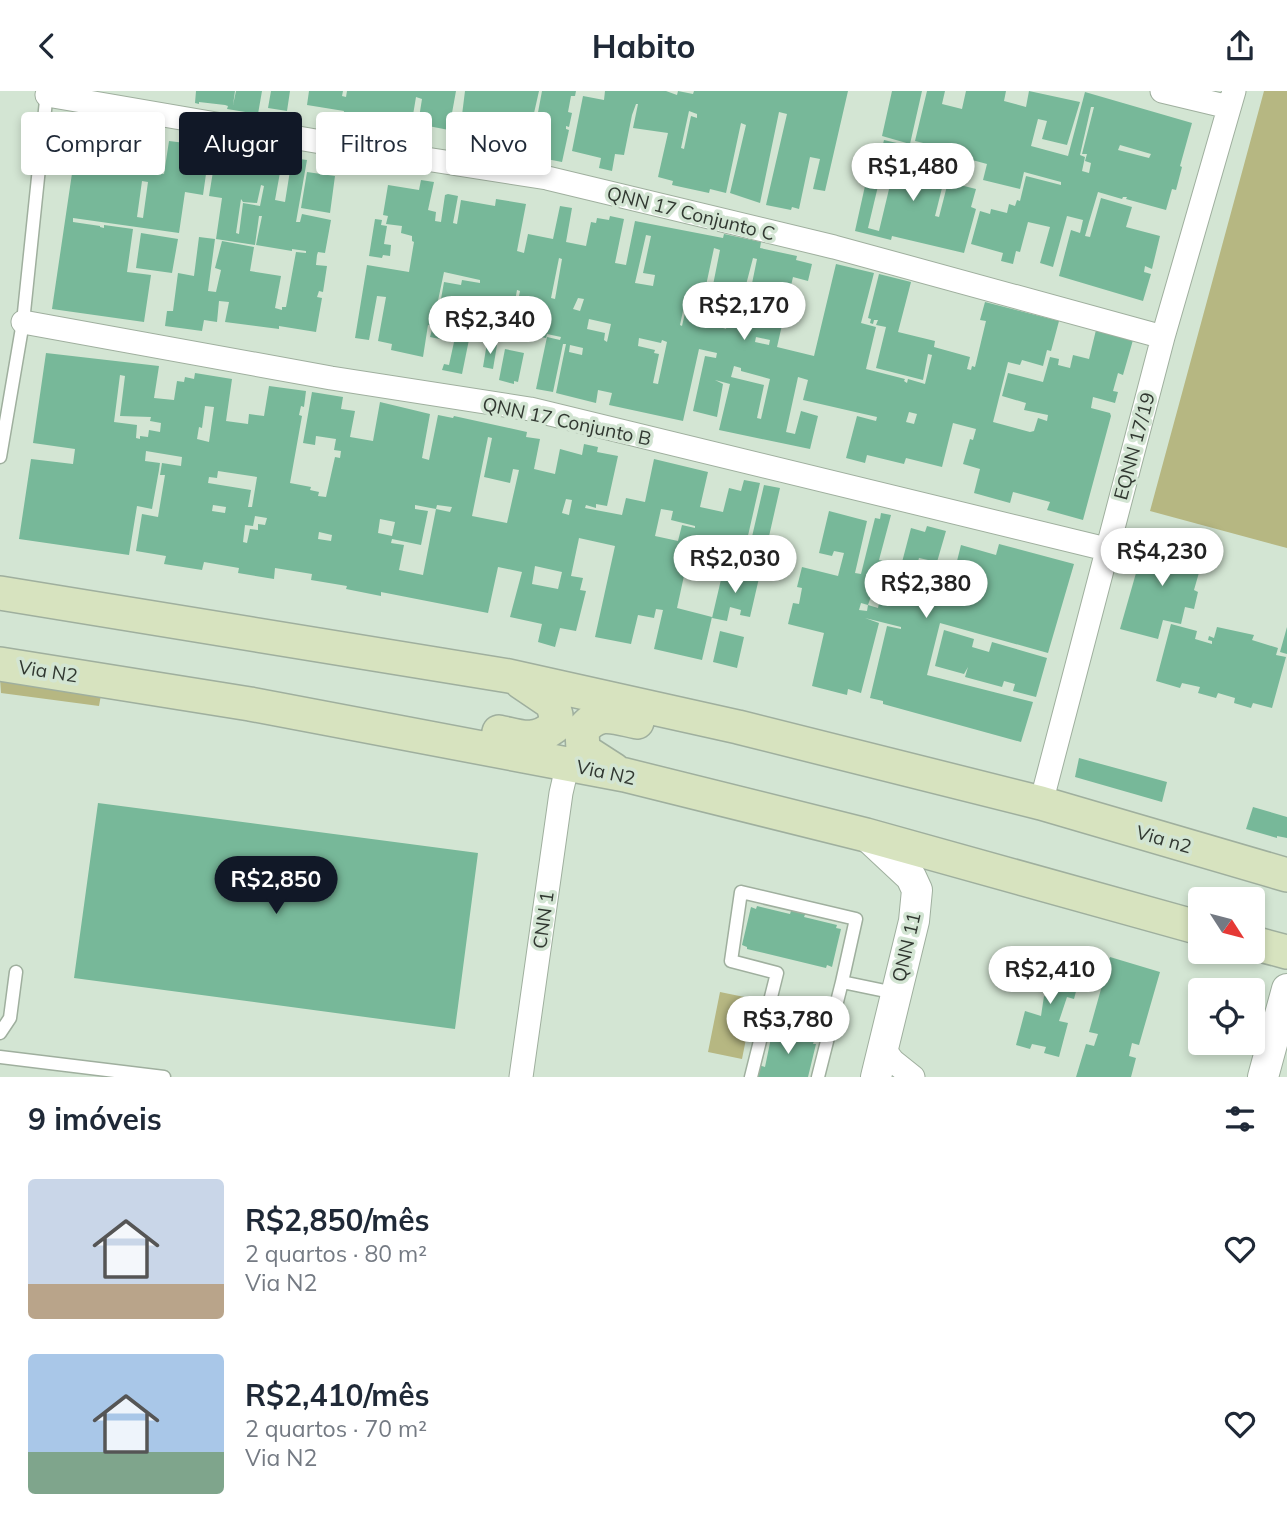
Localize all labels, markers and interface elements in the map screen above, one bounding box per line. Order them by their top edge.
text: Habito [592,26,695,66]
icon: back [28,27,66,65]
icon: share [1221,27,1259,65]
chip: Comprar [21,112,165,175]
chip: Alugar [179,112,302,175]
chip: Filtros [316,112,432,175]
chip: Novo [446,112,551,175]
pin: R$1,480 [848,143,978,203]
text: R$1,480 [868,151,958,180]
street label: QNN 17 Conjunto C [605,181,777,245]
pin: R$2,170 [679,282,809,342]
text: R$2,170 [699,290,789,319]
pin: R$2,340 [425,296,555,356]
text: R$2,340 [445,304,535,333]
street label: EQNN 17/19 [1108,390,1160,502]
street label: QNN 17 Conjunto B [480,391,654,451]
pin: R$4,230 [1097,529,1227,588]
pin: R$2,030 [670,535,800,595]
text: R$4,230 [1117,536,1207,565]
text: R$2,030 [690,543,780,572]
pin: R$2,380 [861,561,991,620]
text: R$2,380 [881,568,971,597]
street label: Via N2 [17,654,79,688]
street label: Via N2 [574,754,638,790]
street label: Via n2 [1133,820,1195,858]
pin: R$2,850 [211,857,341,916]
text: R$2,850 [231,864,321,893]
north arrow [1188,887,1265,964]
map controls [1188,887,1265,1055]
street label: CNN 1 [527,890,559,950]
street label: QNN 11 [886,910,926,984]
pin: R$2,410 [985,947,1115,1006]
text: R$2,410 [1005,954,1095,983]
button: locate [1188,978,1265,1055]
pin: R$3,780 [723,997,853,1056]
text: R$3,780 [743,1004,833,1033]
text: 9 imóveis [28,1100,162,1138]
icon: filters [1221,1100,1259,1138]
text: R$2,850/mês [245,1201,430,1239]
icon: home [84,1207,168,1291]
icon: heart [1221,1230,1259,1268]
text: 2 quartos · 80 m² [245,1239,427,1268]
text: Via N2 [245,1268,317,1297]
text: R$2,410/mês [245,1376,430,1414]
icon: home [84,1382,168,1466]
icon: heart [1221,1405,1259,1443]
text: 2 quartos · 70 m² [245,1414,427,1443]
text: Via N2 [245,1443,317,1472]

